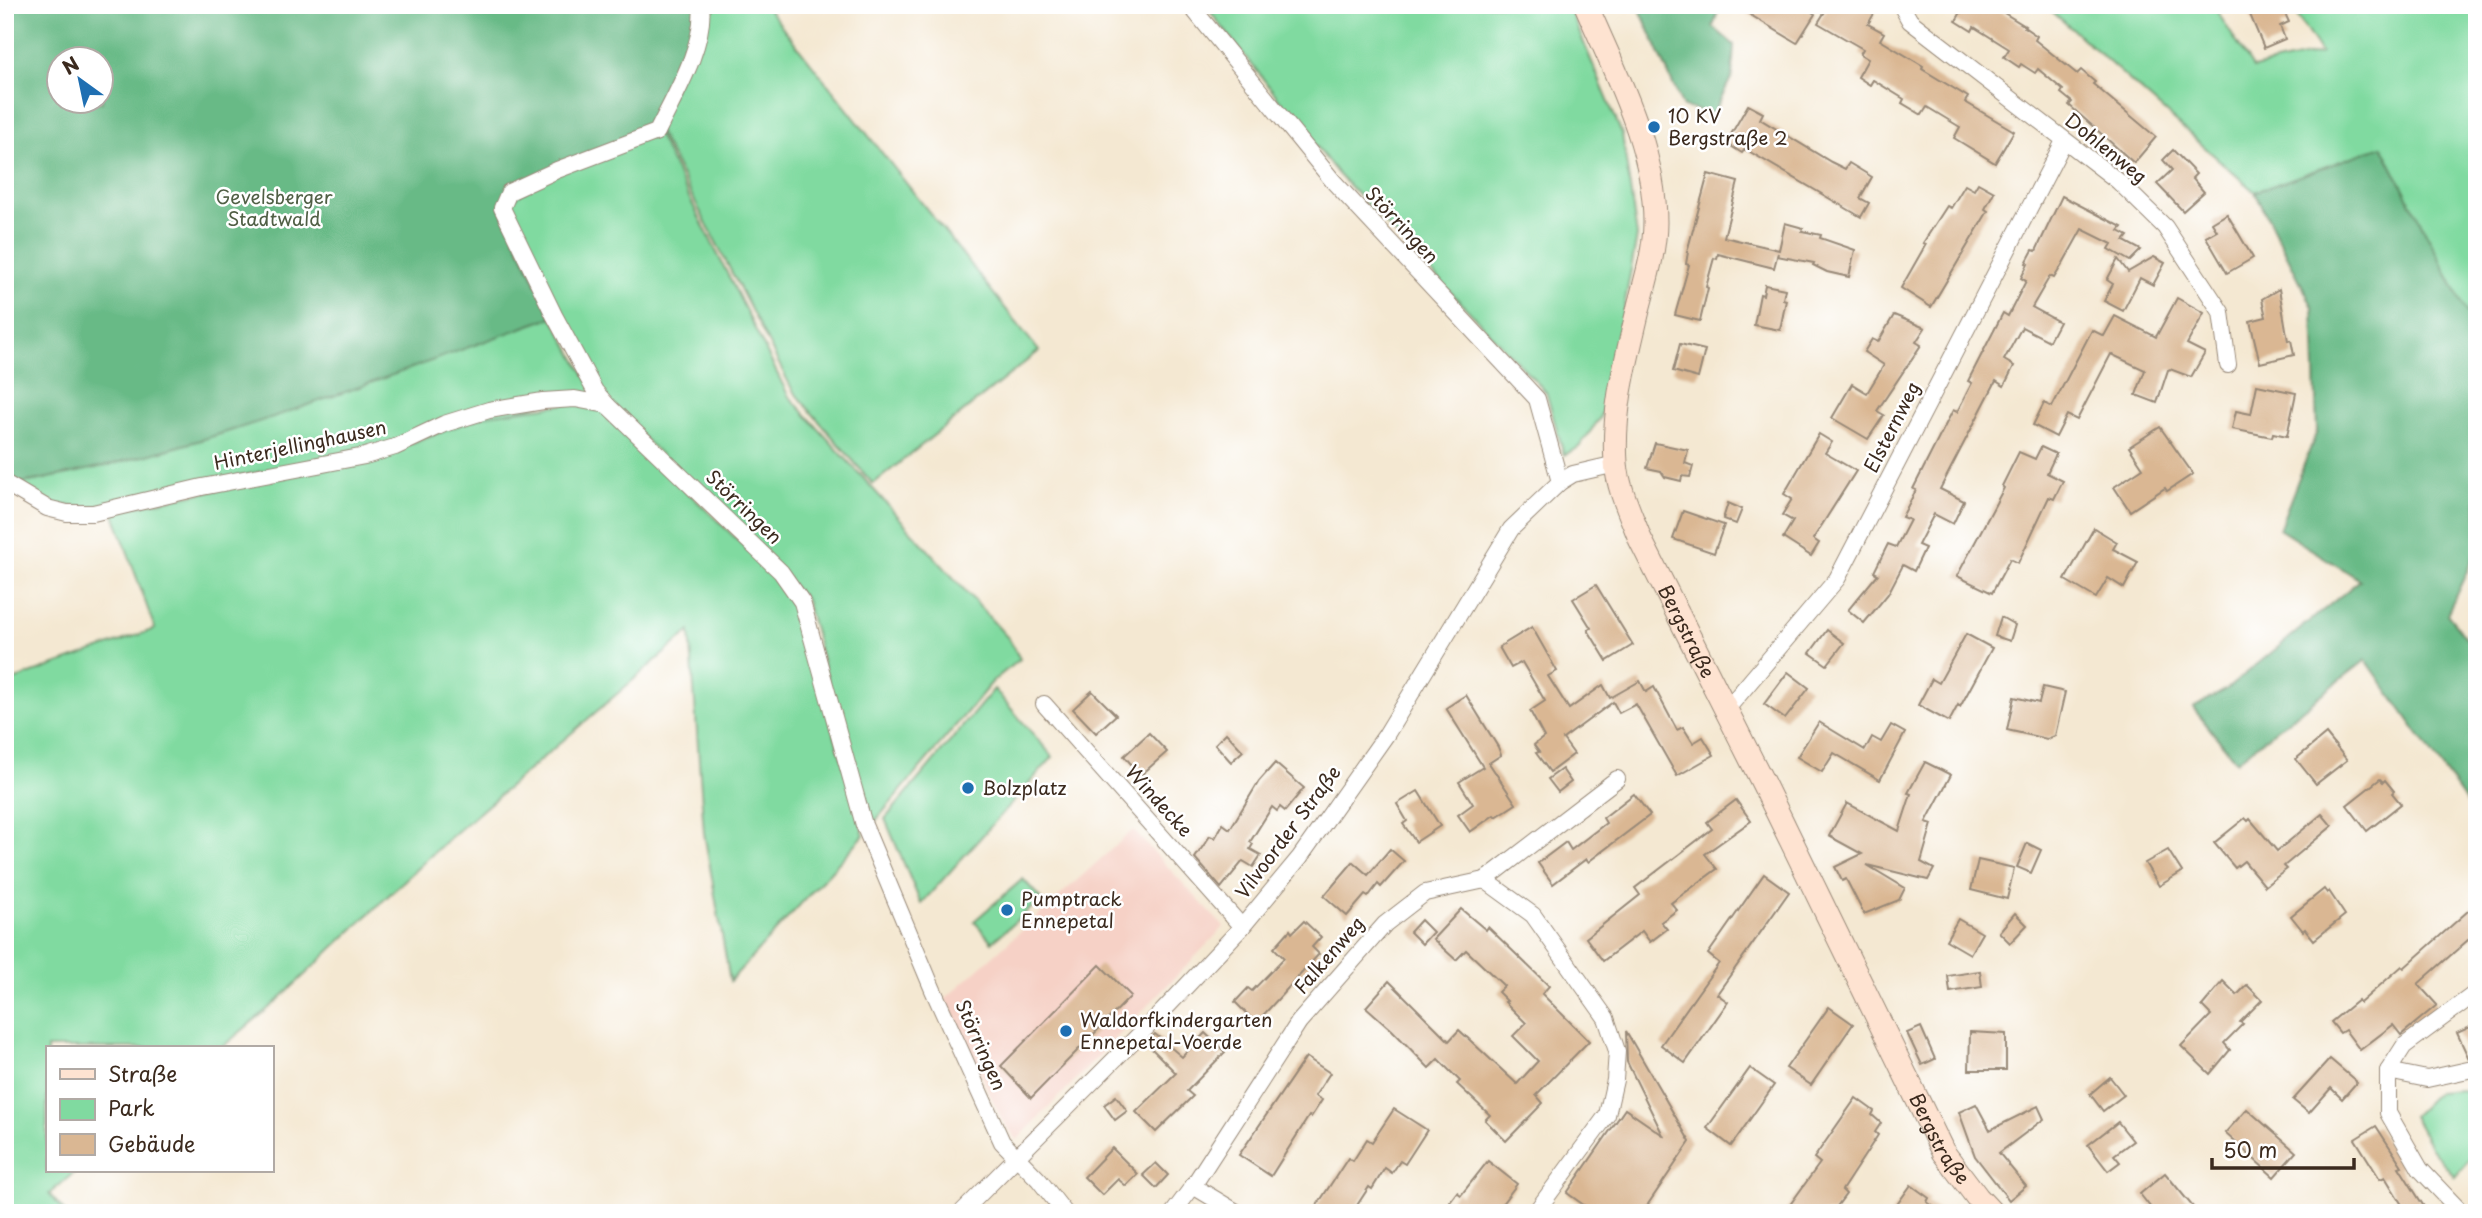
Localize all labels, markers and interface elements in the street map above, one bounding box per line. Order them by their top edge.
north arrow [46,46,116,116]
text: N [56,49,84,81]
place label: 10 KV Bergstraße 2 [1668,101,1788,151]
street label: Dohlenweg [2059,105,2154,189]
marker: 10 KV Bergstraße 2 [1646,119,1662,135]
street label: Störringen [1360,179,1446,269]
park label: Gevelsberger Stadtwald [215,182,333,232]
street label: Elsternweg [1856,376,1926,477]
street label: Hinterjellinghausen [211,412,389,476]
street label: Störringen [700,463,789,550]
street label: Bergstraße [1652,579,1723,682]
street label: Windecke [1120,758,1200,843]
street label: Vilvoorder Straße [1228,759,1347,904]
place label: Bolzplatz [982,773,1067,801]
marker: Bolzplatz [960,780,976,796]
place label: Pumptrack Ennepetal [1021,884,1122,934]
marker: Pumptrack Ennepetal [999,902,1015,918]
street label: Falkenweg [1287,909,1370,999]
street label: Störringen [949,995,1014,1094]
place label: Waldorfkindergarten Ennepetal-Voerde [1080,1005,1272,1055]
marker: Waldorfkindergarten Ennepetal-Voerde [1058,1023,1074,1039]
legend [46,1046,273,1172]
text: Straße [108,1057,177,1089]
street label: Bergstraße [1903,1088,1977,1190]
text: Park [108,1091,155,1123]
text: Gebäude [108,1127,195,1159]
scale bar [2212,1127,2354,1171]
text: 50 m [2223,1133,2277,1165]

